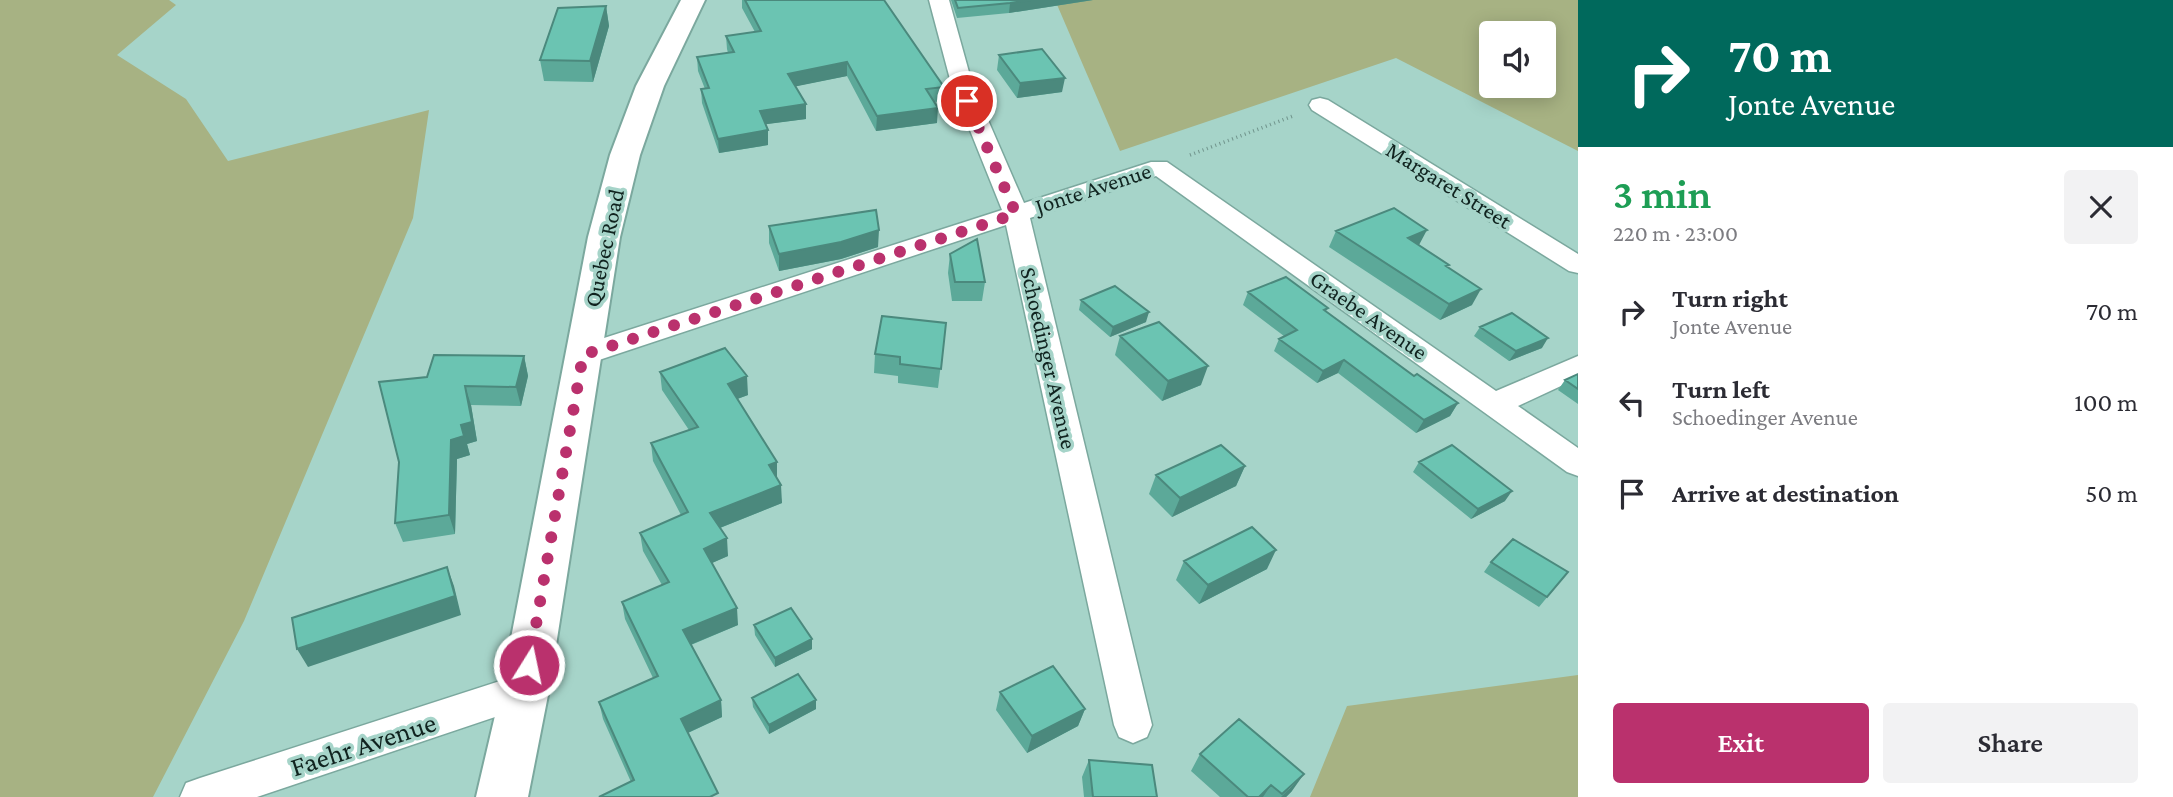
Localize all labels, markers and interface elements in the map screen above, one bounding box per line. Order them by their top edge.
map controls [1479,21,1556,98]
button: sound [1479,21,1556,98]
icon: right [1613,28,1704,119]
text: 70 m [1728,28,1832,83]
pin [937,71,997,131]
icon: arrive [948,82,986,120]
text: Jonte Avenue [1728,86,1895,122]
street label: Margaret Street [1382,136,1517,234]
street label: Jonte Avenue [1030,157,1154,220]
text: 3 min [1613,170,1711,217]
button: close [2064,170,2138,244]
street label: Quebec Road [579,187,629,309]
text: 220 m · 23:00 [1613,220,1738,246]
street label: Schoedinger Avenue [1015,265,1083,451]
street label: Graebe Avenue [1305,265,1433,365]
text: Turn right [1672,284,1788,313]
icon: right [1613,293,1651,331]
text: 70 m [2086,297,2138,326]
text: Jonte Avenue [1672,313,1792,339]
text: Turn left [1672,375,1770,404]
icon: left [1613,384,1651,422]
text: 100 m [2074,388,2138,417]
text: Schoedinger Avenue [1672,404,1858,430]
icon: arrive [1613,475,1651,513]
text: Arrive at destination [1672,479,1899,508]
text: 50 m [2085,479,2138,508]
position arrow [492,628,566,702]
button: Exit [1613,703,1869,783]
button: Share [1883,703,2138,783]
street label: Faehr Avenue [286,706,440,783]

